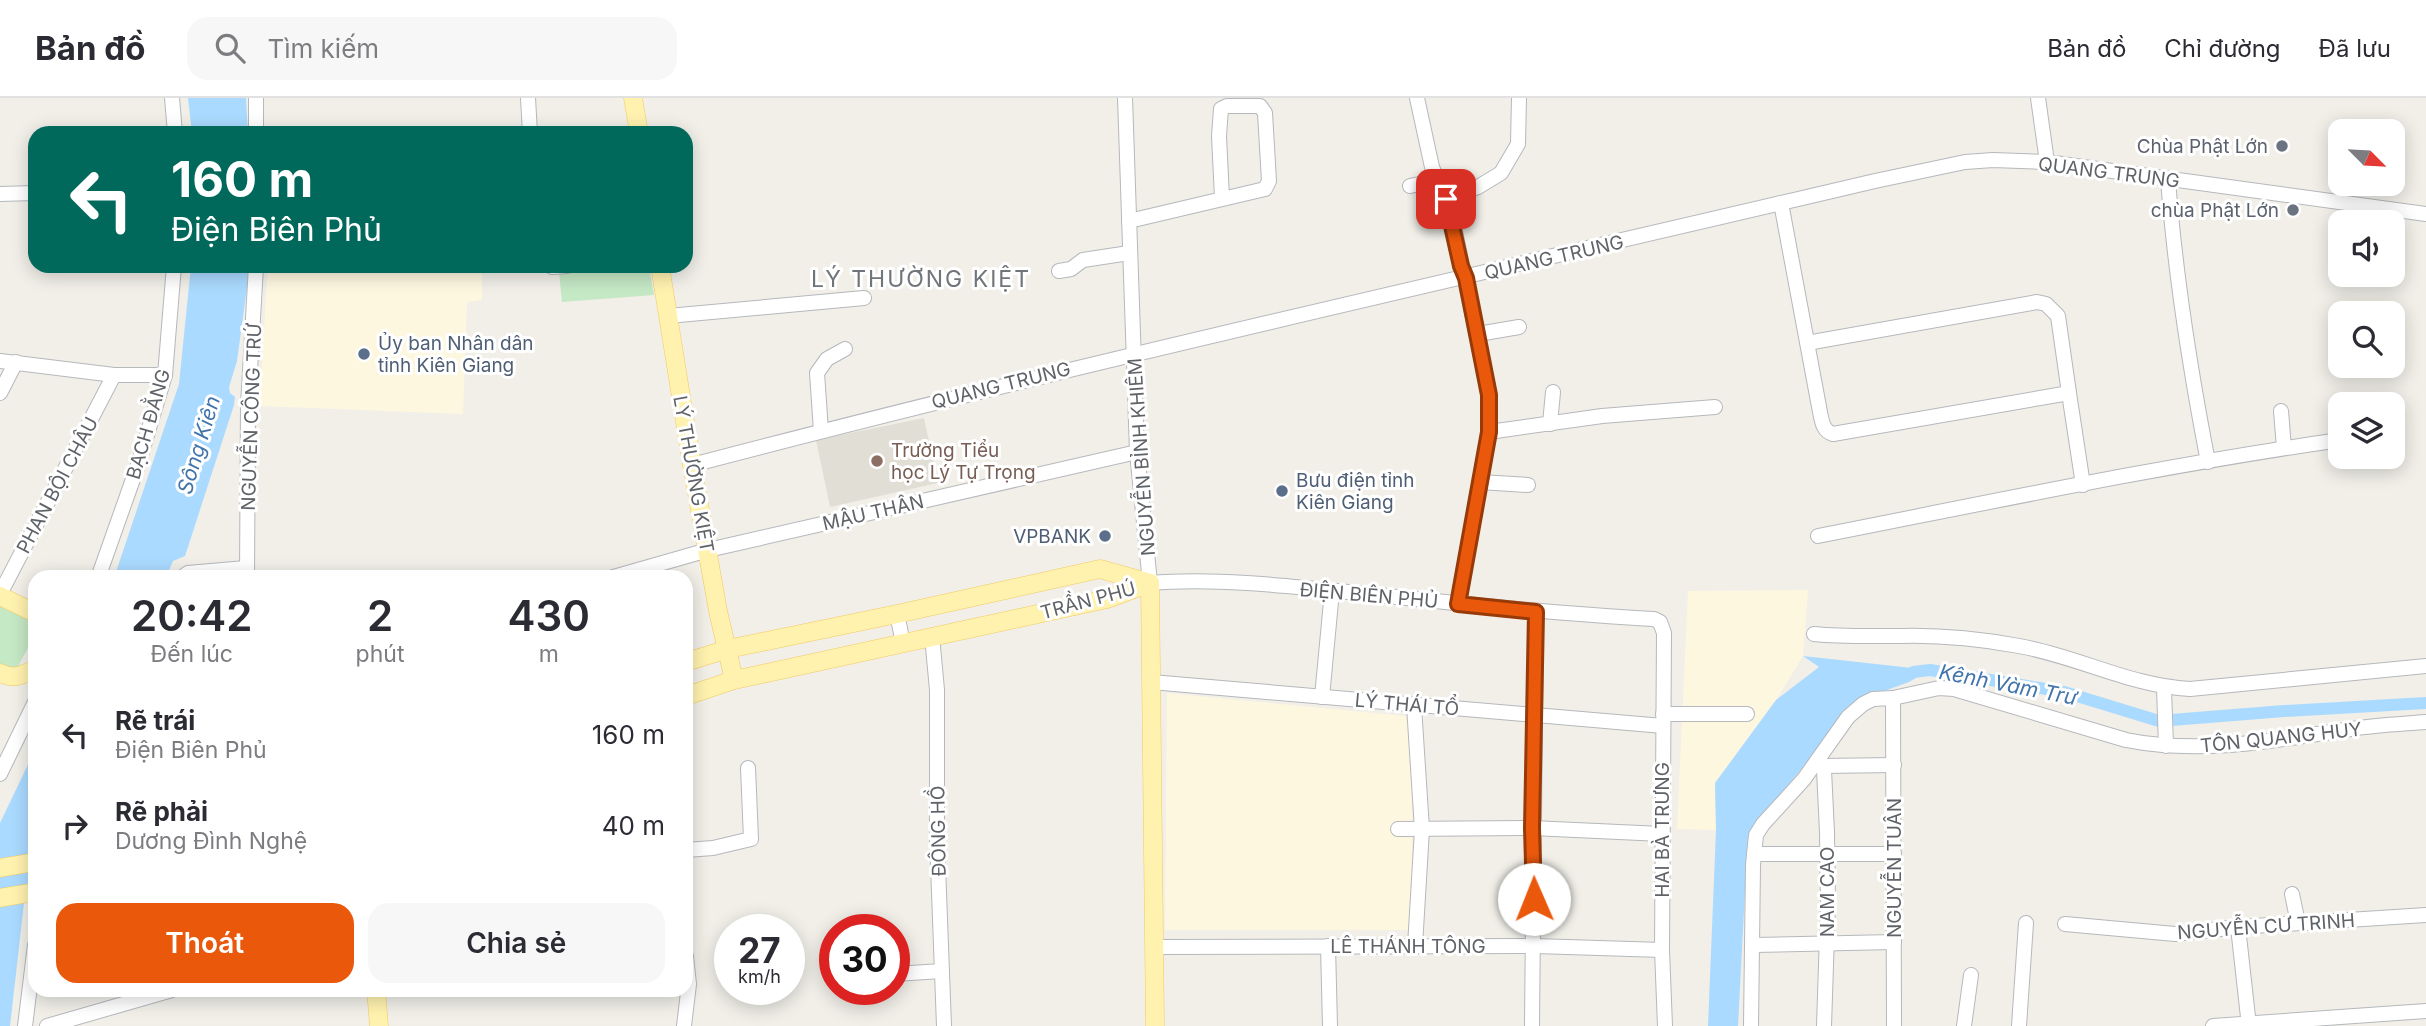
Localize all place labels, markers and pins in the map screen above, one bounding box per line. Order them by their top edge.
place label: Chùa Phật Lớn [2137,135,2268,158]
marker: Chùa Phật Lớn [2274,138,2290,154]
pin [1416,169,1476,229]
place label: chùa Phật Lớn [2151,199,2279,222]
marker: chùa Phật Lớn [2285,202,2301,218]
place label: Ủy ban Nhân dân tỉnh Kiên Giang [378,331,534,377]
marker: Ủy ban Nhân dân tỉnh Kiên Giang [356,346,372,362]
place label: Trường Tiểu học Lý Tự Trọng [891,439,1036,484]
marker: Trường Tiểu học Lý Tự Trọng [869,453,885,469]
place label: Bưu điện tỉnh Kiên Giang [1296,469,1415,514]
marker: Bưu điện tỉnh Kiên Giang [1274,483,1290,499]
place label: VPBANK [1013,525,1091,548]
marker: VPBANK [1097,528,1113,544]

